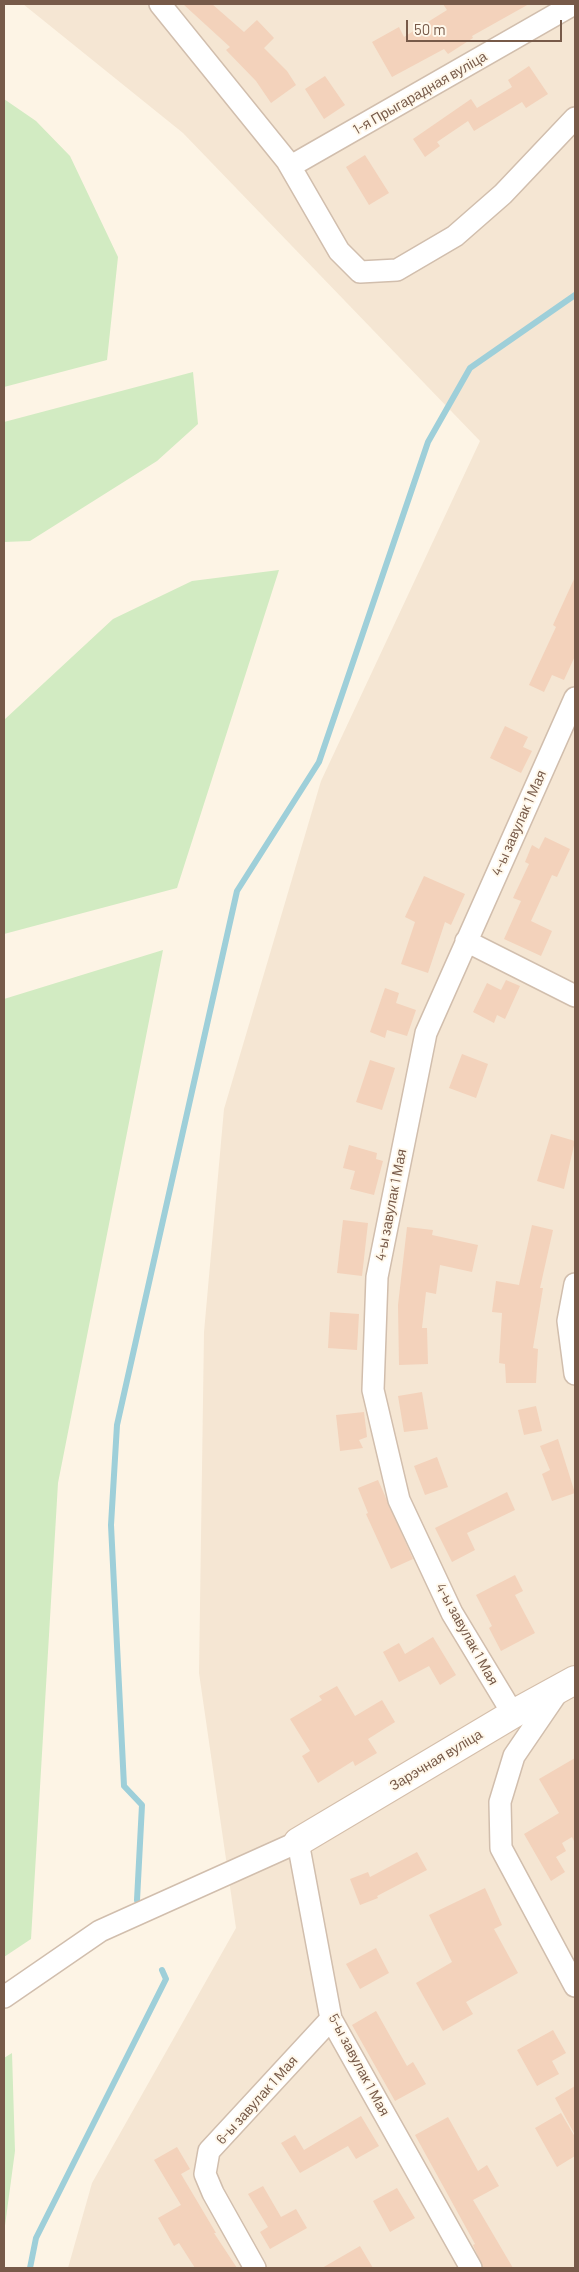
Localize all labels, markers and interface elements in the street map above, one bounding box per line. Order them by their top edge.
scale bar [409,10,565,42]
text: 50 m [414,20,446,38]
street label: 1-я Прыгарадная вуліца [350,48,490,138]
street label: 4-ы завулак 1 Мая [488,768,550,878]
street label: 4-ы завулак 1 Мая [372,1148,410,1262]
street label: 4-ы завулак 1 Мая [432,1580,502,1688]
street label: Зарэчная вуліца [387,1726,485,1794]
street label: 5-ы завулак 1 Мая [325,2011,393,2119]
street label: 6-ы завулак 1 Мая [213,2052,301,2148]

